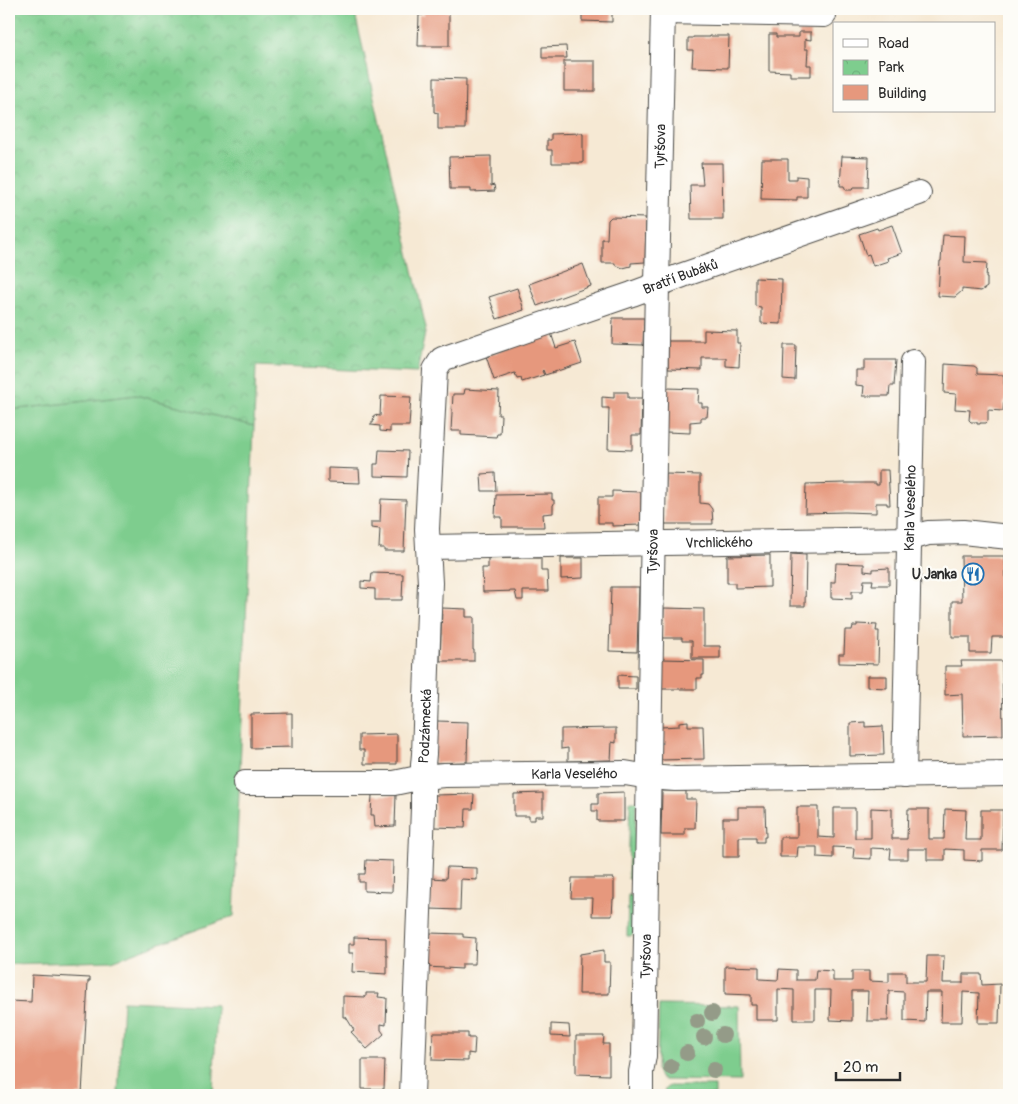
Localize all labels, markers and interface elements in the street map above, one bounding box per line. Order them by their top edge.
legend [833,22,996,112]
text: Road [878,34,909,53]
text: Park [878,58,905,77]
text: Building [878,84,926,103]
street label: Tyršova [651,124,669,169]
street label: Bratří Bubáků [640,255,720,298]
street label: Karla Veselého [900,464,919,551]
street label: Tyršova [644,529,661,574]
street label: Vrchlického [685,533,753,551]
restaurant icon: U Janka [961,562,985,586]
place label: U Janka [912,566,957,583]
street label: Podzámecká [415,689,435,764]
street label: Karla Veselého [531,765,618,783]
street label: Tyršova [637,934,655,979]
scale bar [836,1049,899,1081]
text: 20 m [843,1058,878,1077]

